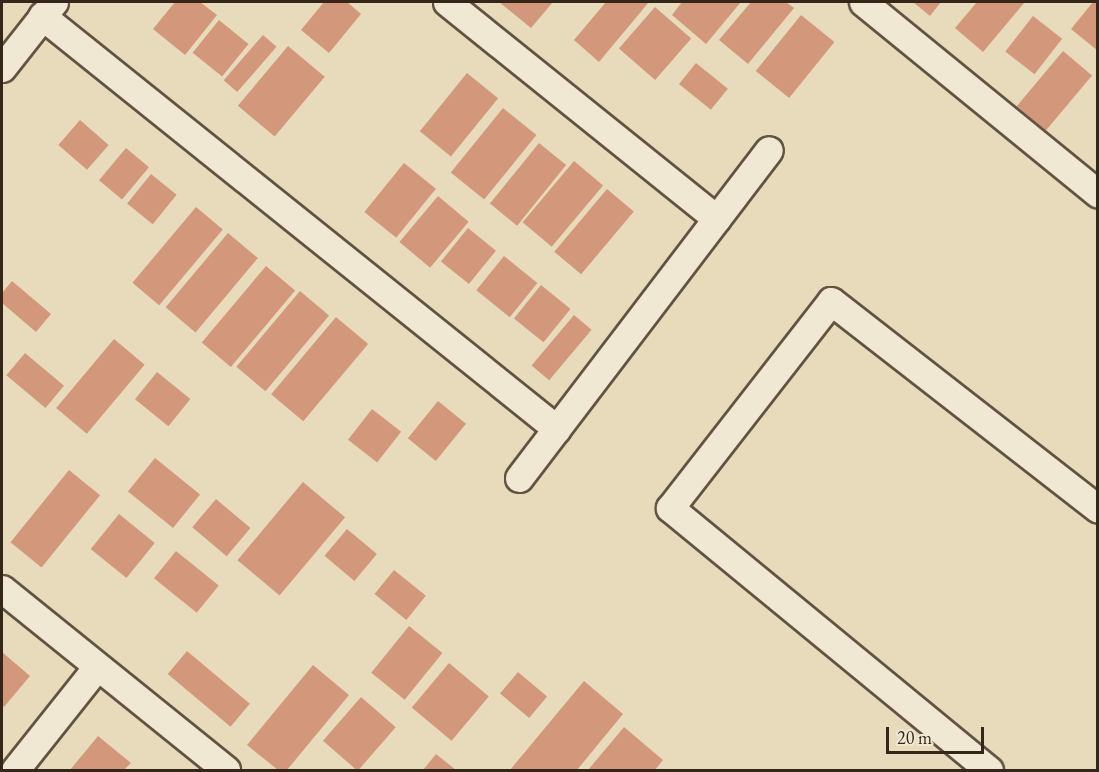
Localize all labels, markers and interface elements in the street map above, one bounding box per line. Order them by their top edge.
scale bar [889,715,986,753]
text: 20 m [897,726,932,749]

